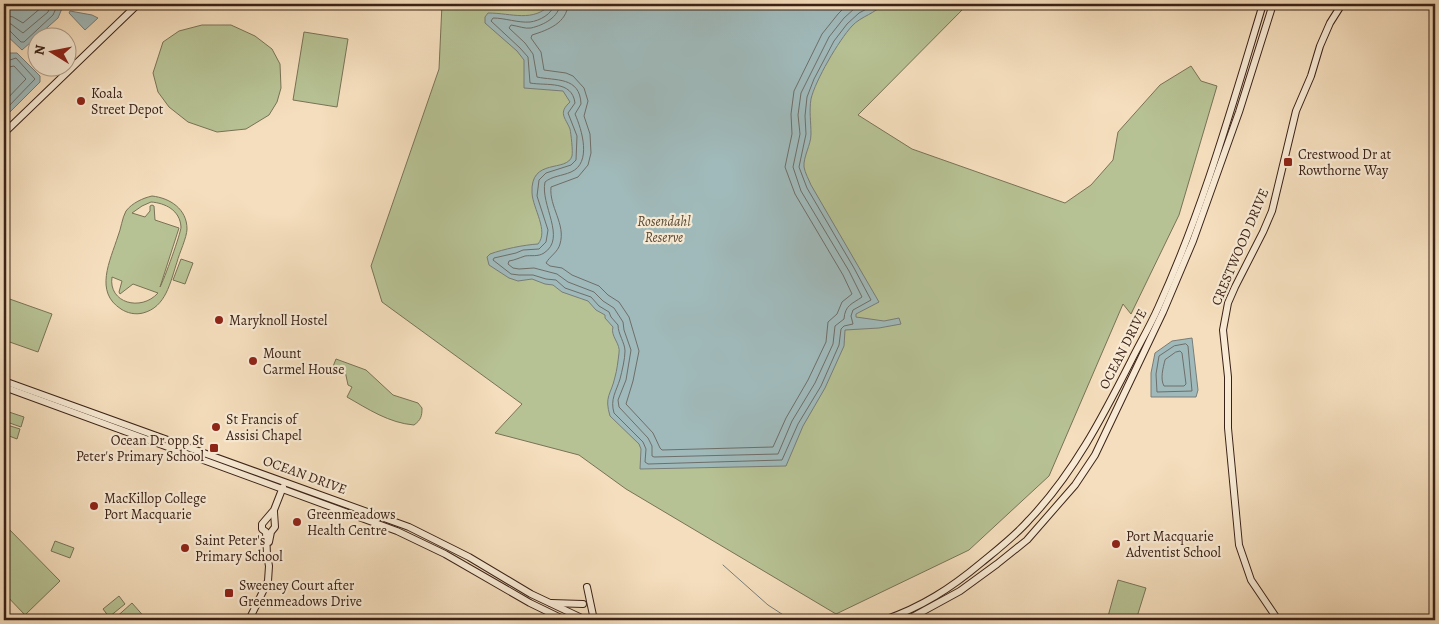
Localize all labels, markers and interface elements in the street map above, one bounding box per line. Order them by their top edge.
north arrow [28,28,78,78]
text: N [29,43,50,57]
place label: Koala Street Depot [91,84,164,119]
marker: Koala Street Depot [75,95,87,107]
place label: Crestwood Dr at Rowthorne Way [1298,145,1392,180]
marker: Crestwood Dr at Rowthorne Way [1282,156,1294,168]
street label: CRESTWOOD DRIVE [1207,186,1273,308]
park label: Rosendahl Reserve [637,212,691,247]
street label: OCEAN DRIVE [1095,305,1151,393]
place label: Maryknoll Hostel [229,311,328,330]
marker: Maryknoll Hostel [213,314,225,326]
place label: Mount Carmel House [263,344,344,379]
marker: Mount Carmel House [247,355,259,367]
place label: St Francis of Assisi Chapel [225,410,302,445]
marker: St Francis of Assisi Chapel [210,421,222,433]
place label: Ocean Dr opp St Peter's Primary School [76,431,205,466]
marker: Ocean Dr opp St Peter's Primary School [208,442,220,454]
street label: OCEAN DRIVE [260,451,350,499]
place label: MacKillop College Port Macquarie [104,489,206,524]
marker: MacKillop College Port Macquarie [88,500,100,512]
place label: Greenmeadows Health Centre [307,505,396,540]
marker: Greenmeadows Health Centre [291,516,303,528]
place label: Port Macquarie Adventist School [1125,527,1222,562]
place label: Saint Peter's Primary School [195,531,283,566]
marker: Port Macquarie Adventist School [1110,538,1122,550]
marker: Saint Peter's Primary School [179,542,191,554]
place label: Sweeney Court after Greenmeadows Drive [239,576,362,611]
marker: Sweeney Court after Greenmeadows Drive [223,587,235,599]

